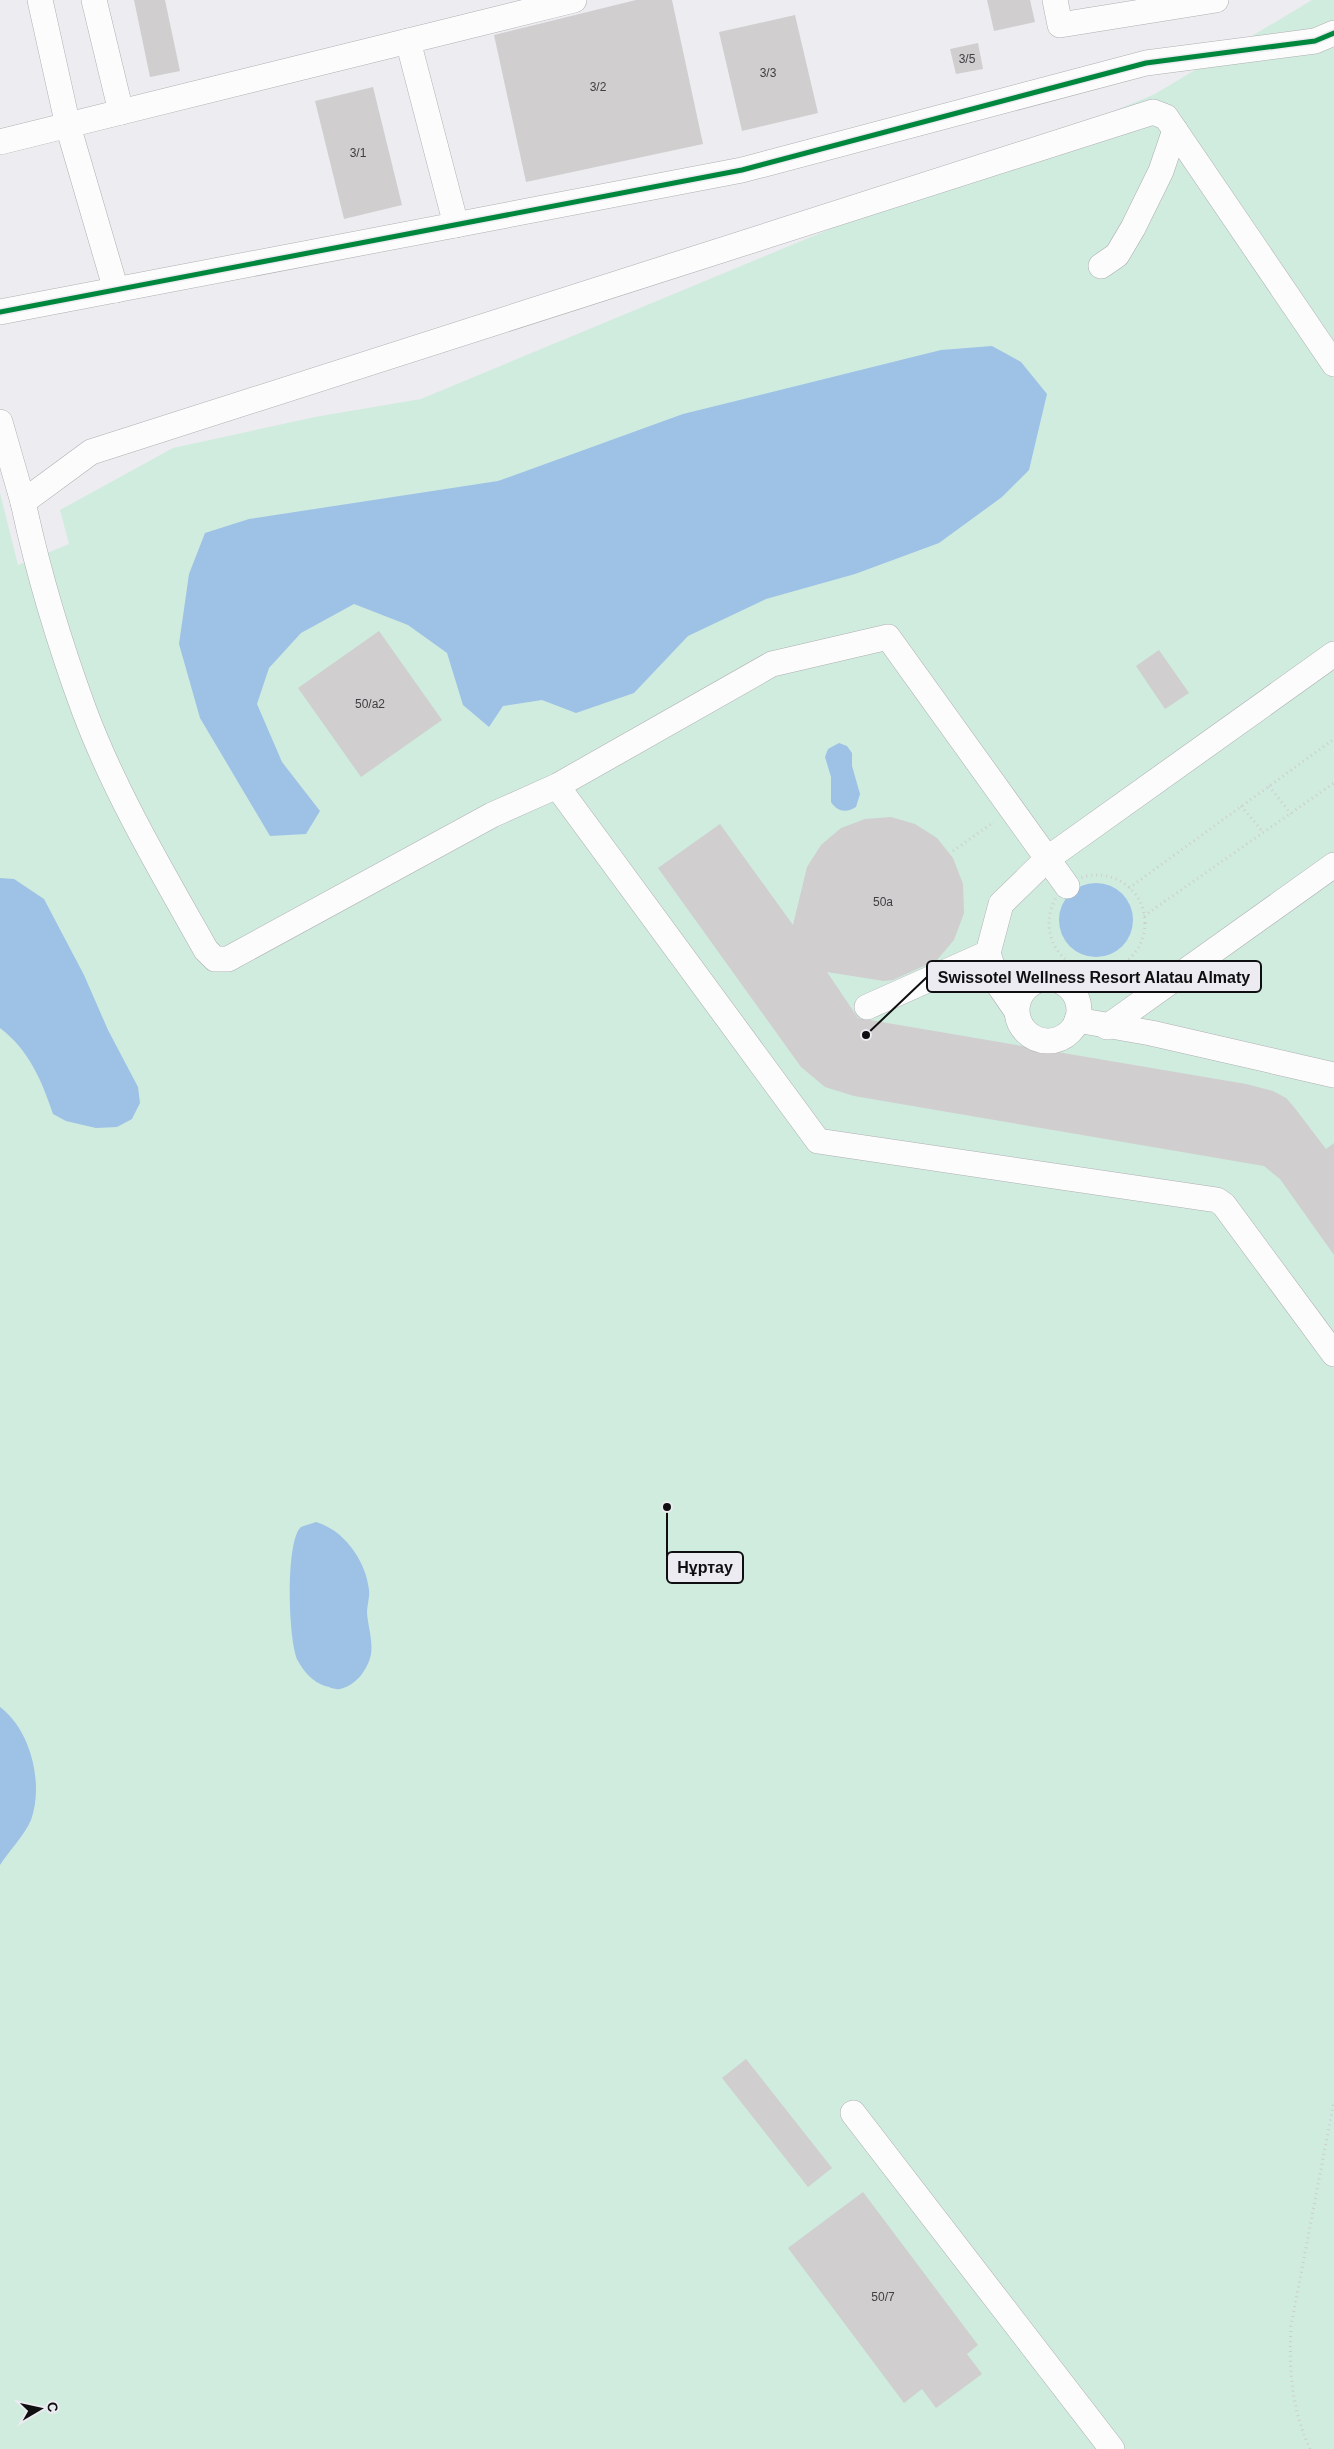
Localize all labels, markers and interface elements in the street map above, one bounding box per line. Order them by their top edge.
house number: 3/5 [959,52,976,66]
house number: 3/3 [760,66,777,80]
house number: 3/2 [590,80,607,94]
house number: 3/1 [350,146,367,160]
house number: 50/а2 [355,697,385,711]
house number: 50а [873,895,893,909]
callout: Swissotel Wellness Resort Alatau Almaty [927,961,1261,992]
text: Swissotel Wellness Resort Alatau Almaty [938,969,1250,986]
callout: Нұртау [667,1552,743,1583]
text: Нұртау [677,1559,733,1576]
house number: 50/7 [871,2290,895,2304]
north arrow [15,2384,65,2434]
text: С [44,2401,62,2413]

